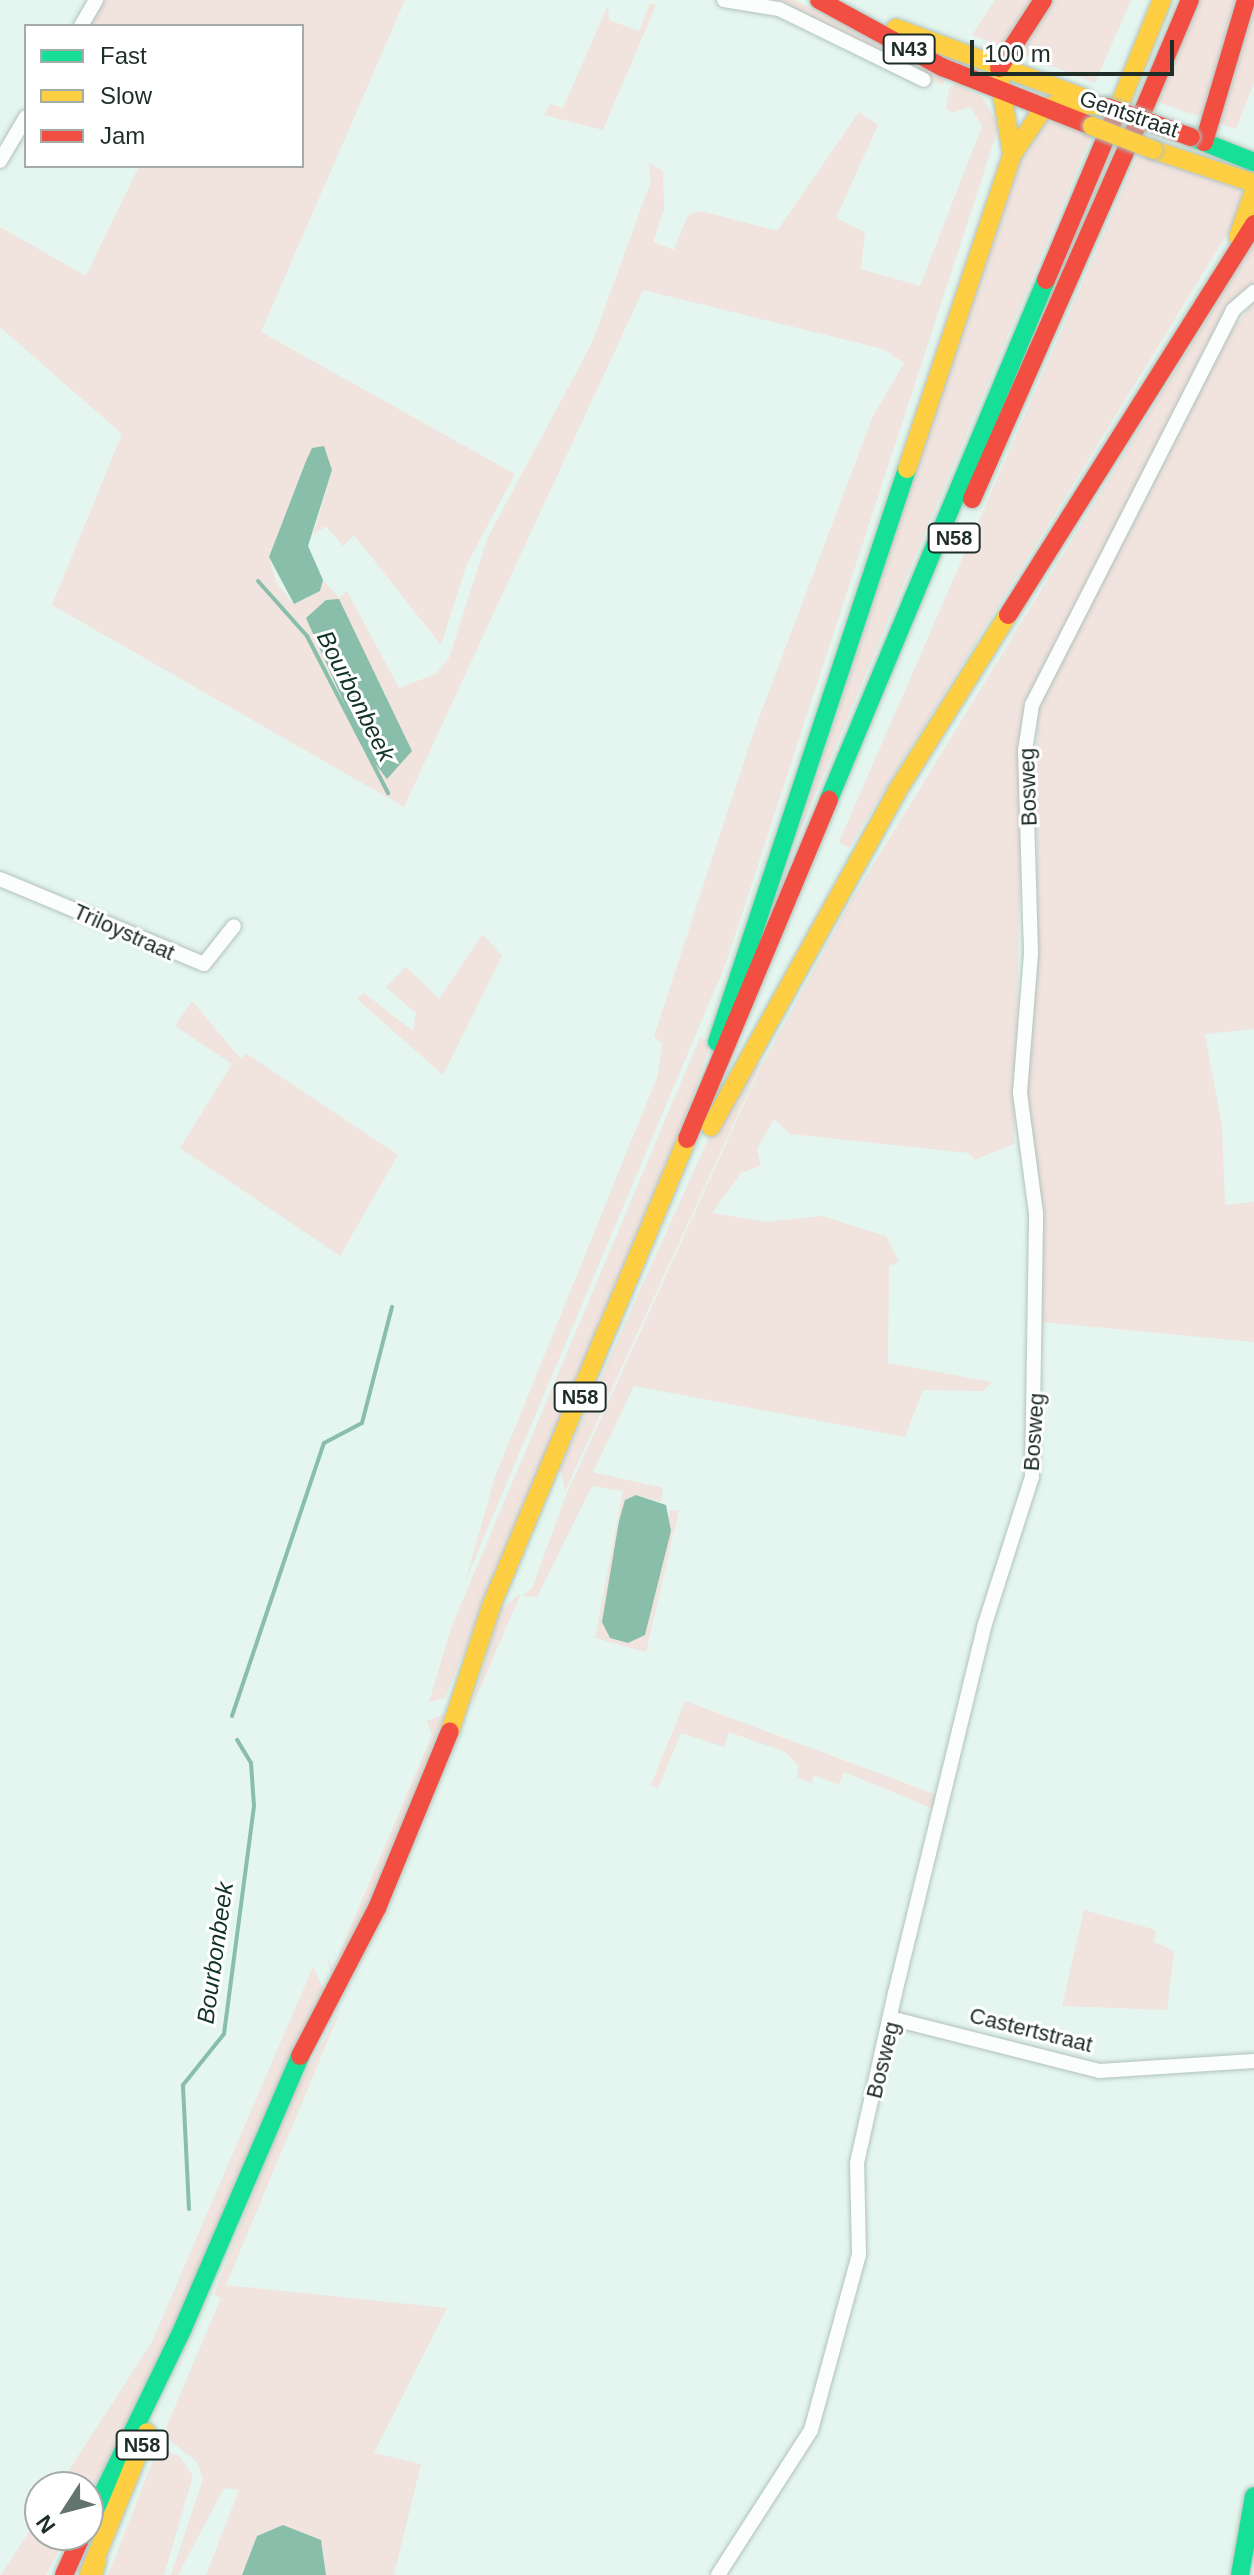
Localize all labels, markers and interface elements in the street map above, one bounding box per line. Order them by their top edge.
legend [24,24,304,168]
scale bar [974,24,1178,74]
road number: N43 [881,33,937,65]
text: 100 m [984,40,1051,67]
text: Fast [100,42,147,69]
text: Slow [100,82,152,109]
street label: Gentstraat [1076,85,1182,143]
text: Jam [100,122,145,149]
road number: N58 [926,522,982,554]
water label: Bourbonbeek [311,626,401,766]
street label: Bosweg [1013,747,1043,827]
street label: Triloystraat [69,898,179,966]
road number: N58 [552,1381,608,1413]
street label: Bosweg [1018,1392,1050,1472]
water label: Bourbonbeek [191,1880,239,2026]
street label: Castertstraat [967,2002,1095,2058]
street label: Bosweg [861,2019,905,2101]
road number: N58 [114,2429,170,2461]
north arrow [24,2471,104,2551]
text: N [31,2510,61,2538]

